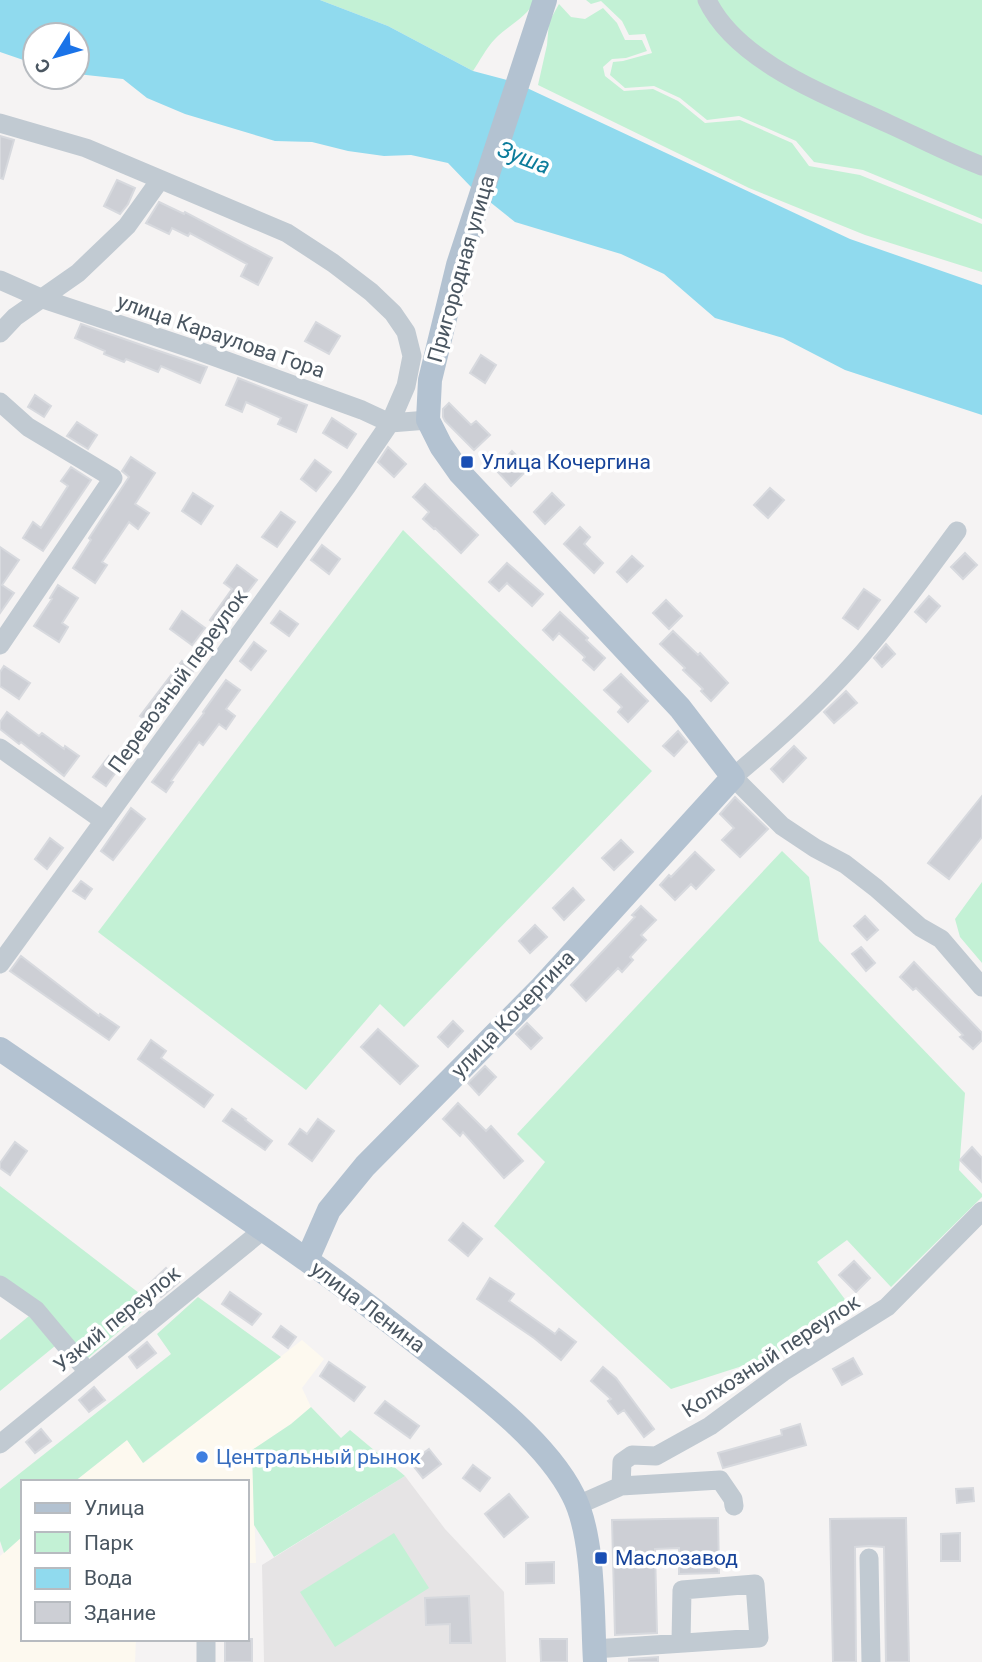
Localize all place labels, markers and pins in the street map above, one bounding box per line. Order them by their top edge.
place label: Улица Кочергина [481,450,651,474]
marker: Улица Кочергина [459,454,475,470]
place label: Центральный рынок [216,1445,421,1469]
marker: Центральный рынок [194,1449,210,1465]
place label: Маслозавод [615,1546,738,1570]
marker: Маслозавод [593,1550,609,1566]

